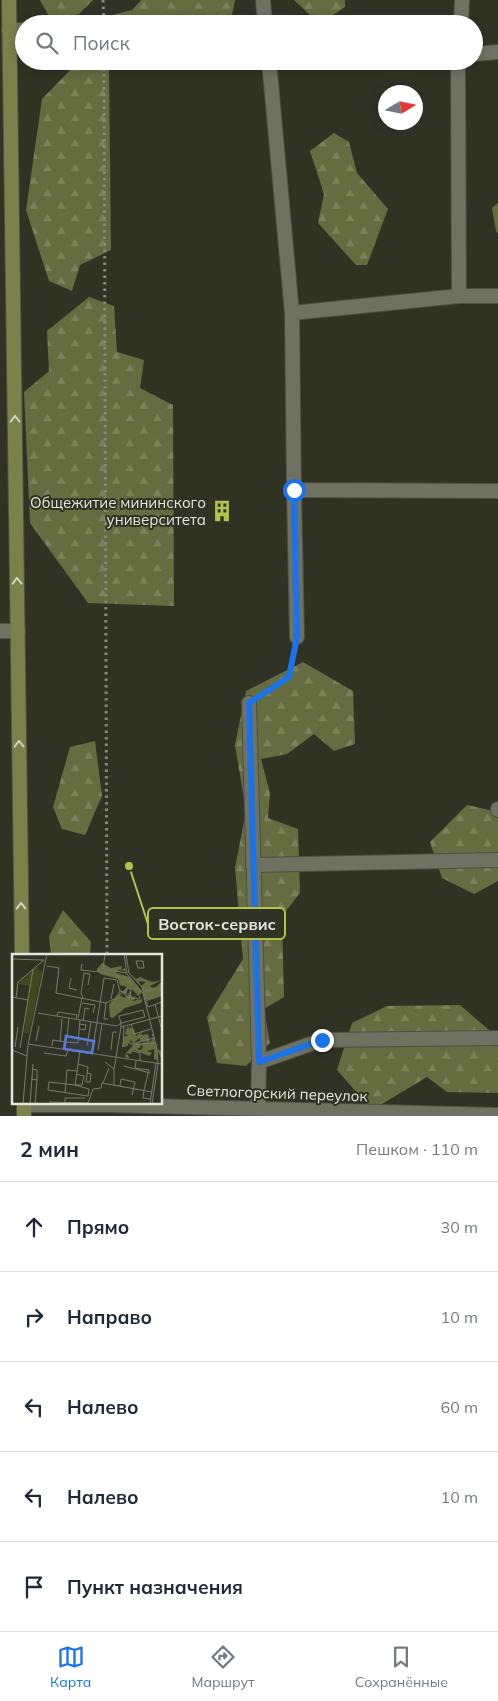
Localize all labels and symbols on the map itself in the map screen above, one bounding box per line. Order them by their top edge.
north arrow [378,85,423,130]
one-way arrow [10,414,20,422]
route start [283,479,306,502]
place label: Общежитие мининского университета [30,493,206,529]
building icon: Общежитие мининского университета [209,498,235,524]
one-way arrow [12,577,22,584]
one-way arrow [14,739,24,747]
one-way arrow [16,902,27,910]
callout: Восток-сервис [148,908,285,939]
text: Восток-сервис [158,914,276,934]
inset map [12,954,162,1104]
route end [311,1029,334,1052]
street label: Светлогорский переулок [186,1080,369,1106]

